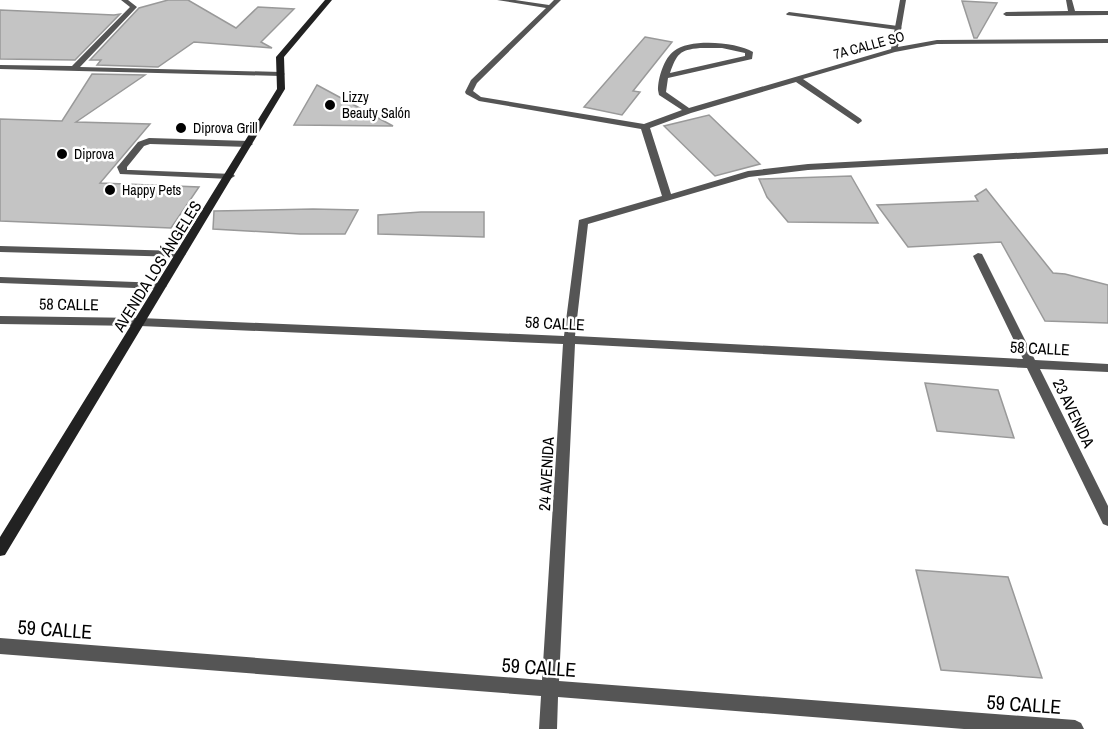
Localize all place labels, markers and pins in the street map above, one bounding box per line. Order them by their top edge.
place label: Lizzy Beauty Salón [342,88,410,122]
marker: Lizzy Beauty Salón [323,98,337,112]
place label: Diprova Grill [193,119,257,137]
marker: Diprova Grill [174,121,188,135]
place label: Diprova [74,145,115,163]
marker: Diprova [55,147,69,161]
place label: Happy Pets [122,181,182,199]
marker: Happy Pets [103,183,117,197]

